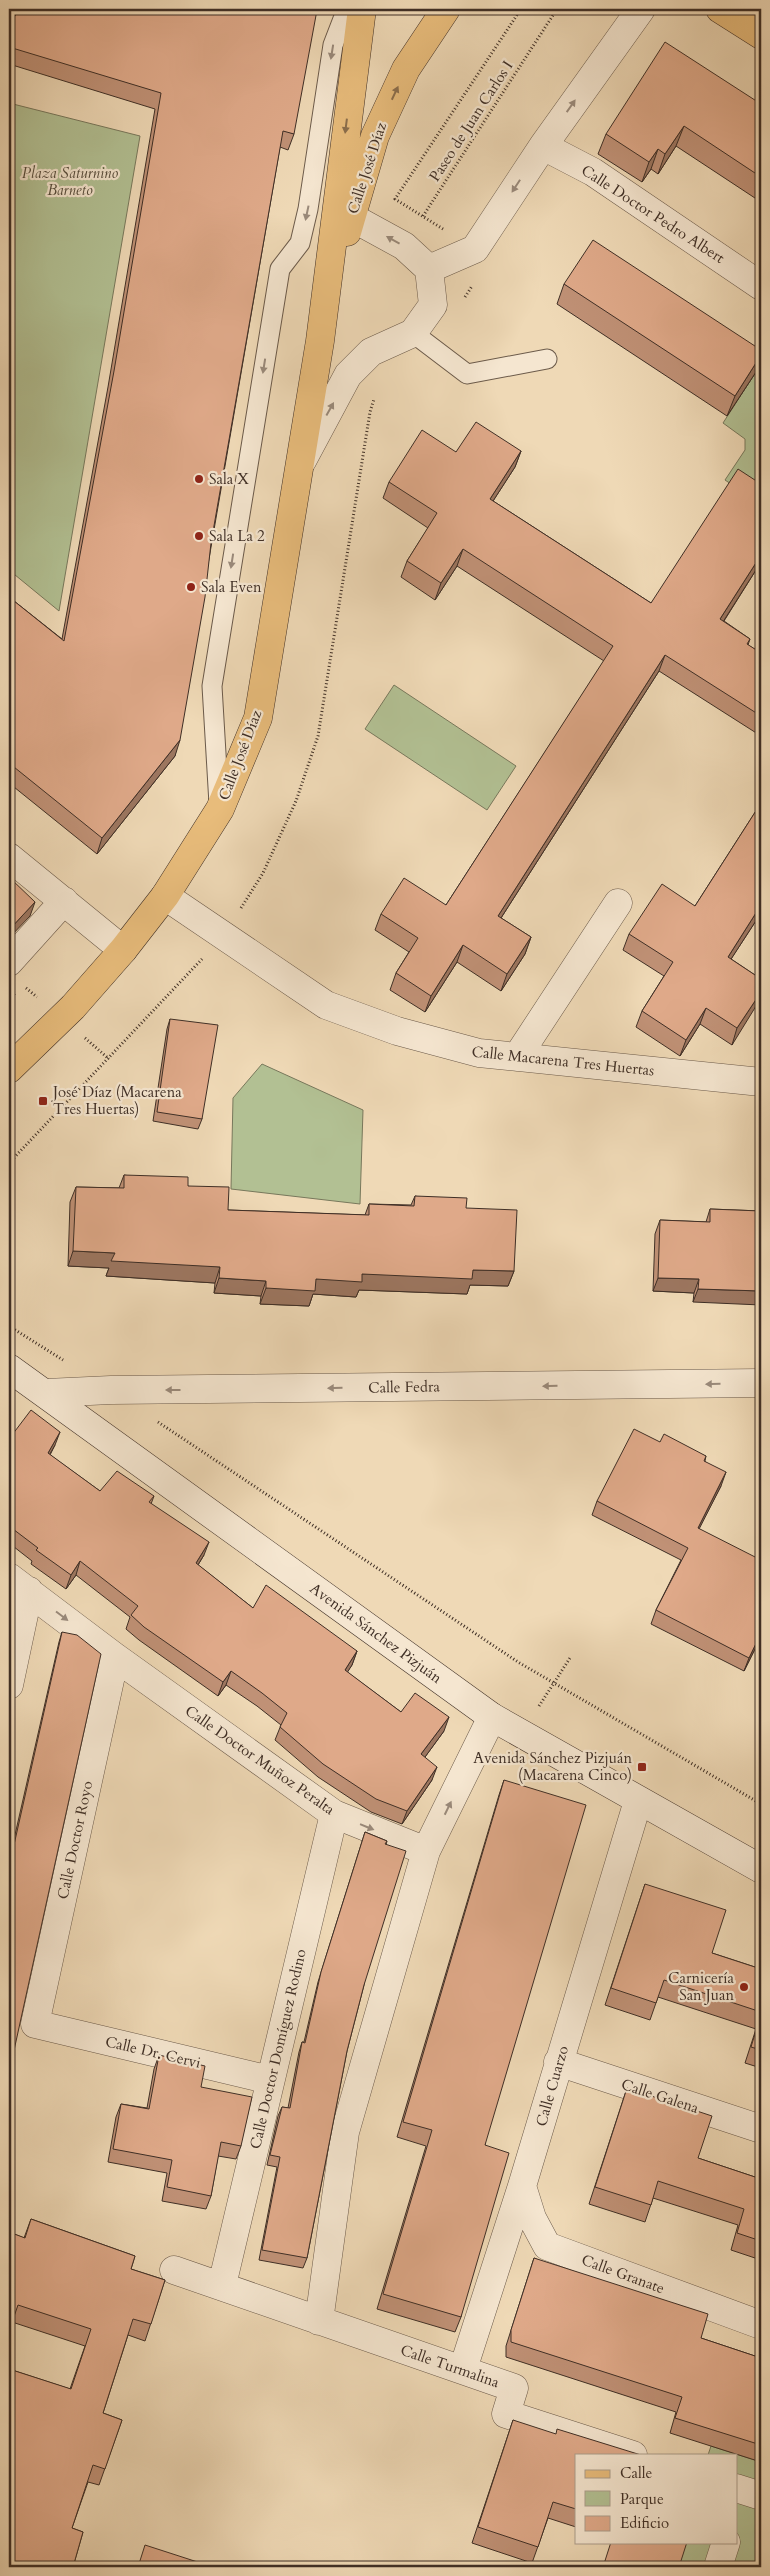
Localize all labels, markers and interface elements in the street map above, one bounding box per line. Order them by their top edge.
one-way arrow [327,45,335,61]
street label: Paseo de Juan Carlos I [424,57,518,185]
one-way arrow [390,86,399,101]
one-way arrow [566,99,576,113]
one-way arrow [342,119,350,135]
street label: Calle José Díaz [343,119,391,216]
street label: Calle Doctor Pedro Albert [578,160,729,268]
park label: Plaza Saturnino Barneto [22,163,118,200]
one-way arrow [511,180,521,193]
one-way arrow [303,205,311,220]
one-way arrow [386,235,399,244]
one-way arrow [260,358,268,374]
one-way arrow [326,402,334,417]
place label: Sala X [209,469,249,489]
marker: Sala X [193,473,205,485]
place label: Sala La 2 [209,526,265,546]
marker: Sala La 2 [193,530,205,542]
one-way arrow [228,553,236,569]
place label: Sala Even [201,577,262,597]
marker: Sala Even [185,581,197,593]
street label: Calle José Díaz [214,707,266,803]
street label: Calle Macarena Tres Huertas [471,1041,655,1081]
place label: José Díaz (Macarena Tres Huertas) [51,1082,182,1119]
marker: José Díaz (Macarena Tres Huertas) [37,1095,49,1107]
street label: Calle Fedra [368,1376,441,1398]
one-way arrow [704,1380,720,1388]
one-way arrow [542,1382,558,1390]
one-way arrow [327,1384,343,1392]
one-way arrow [164,1386,180,1394]
street label: Avenida Sánchez Pizjuán [306,1578,446,1688]
one-way arrow [55,1611,68,1622]
street label: Calle Doctor Muñoz Peralta [181,1701,339,1820]
place label: Avenida Sánchez Pizjuán (Macarena Cinco) [473,1748,632,1785]
marker: Avenida Sánchez Pizjuán (Macarena Cinco) [636,1761,648,1773]
street label: Calle Doctor Royo [53,1779,97,1901]
one-way arrow [444,1800,452,1815]
one-way arrow [360,1824,375,1832]
street label: Calle Doctor Domíguez Rodino [245,1947,311,2151]
place label: Carnicería San Juan [668,1968,735,2005]
marker: Carnicería San Juan [738,1981,750,1993]
street label: Calle Dr. Cervi [103,2031,203,2073]
street label: Calle Cuarzo [531,2043,573,2129]
street label: Calle Galena [619,2074,702,2118]
street label: Calle Granate [579,2250,667,2298]
street label: Calle Turmalina [398,2340,503,2392]
legend [575,2454,738,2544]
text: Calle [620,2463,653,2483]
text: Parque [620,2489,664,2509]
text: Edificio [620,2513,669,2533]

